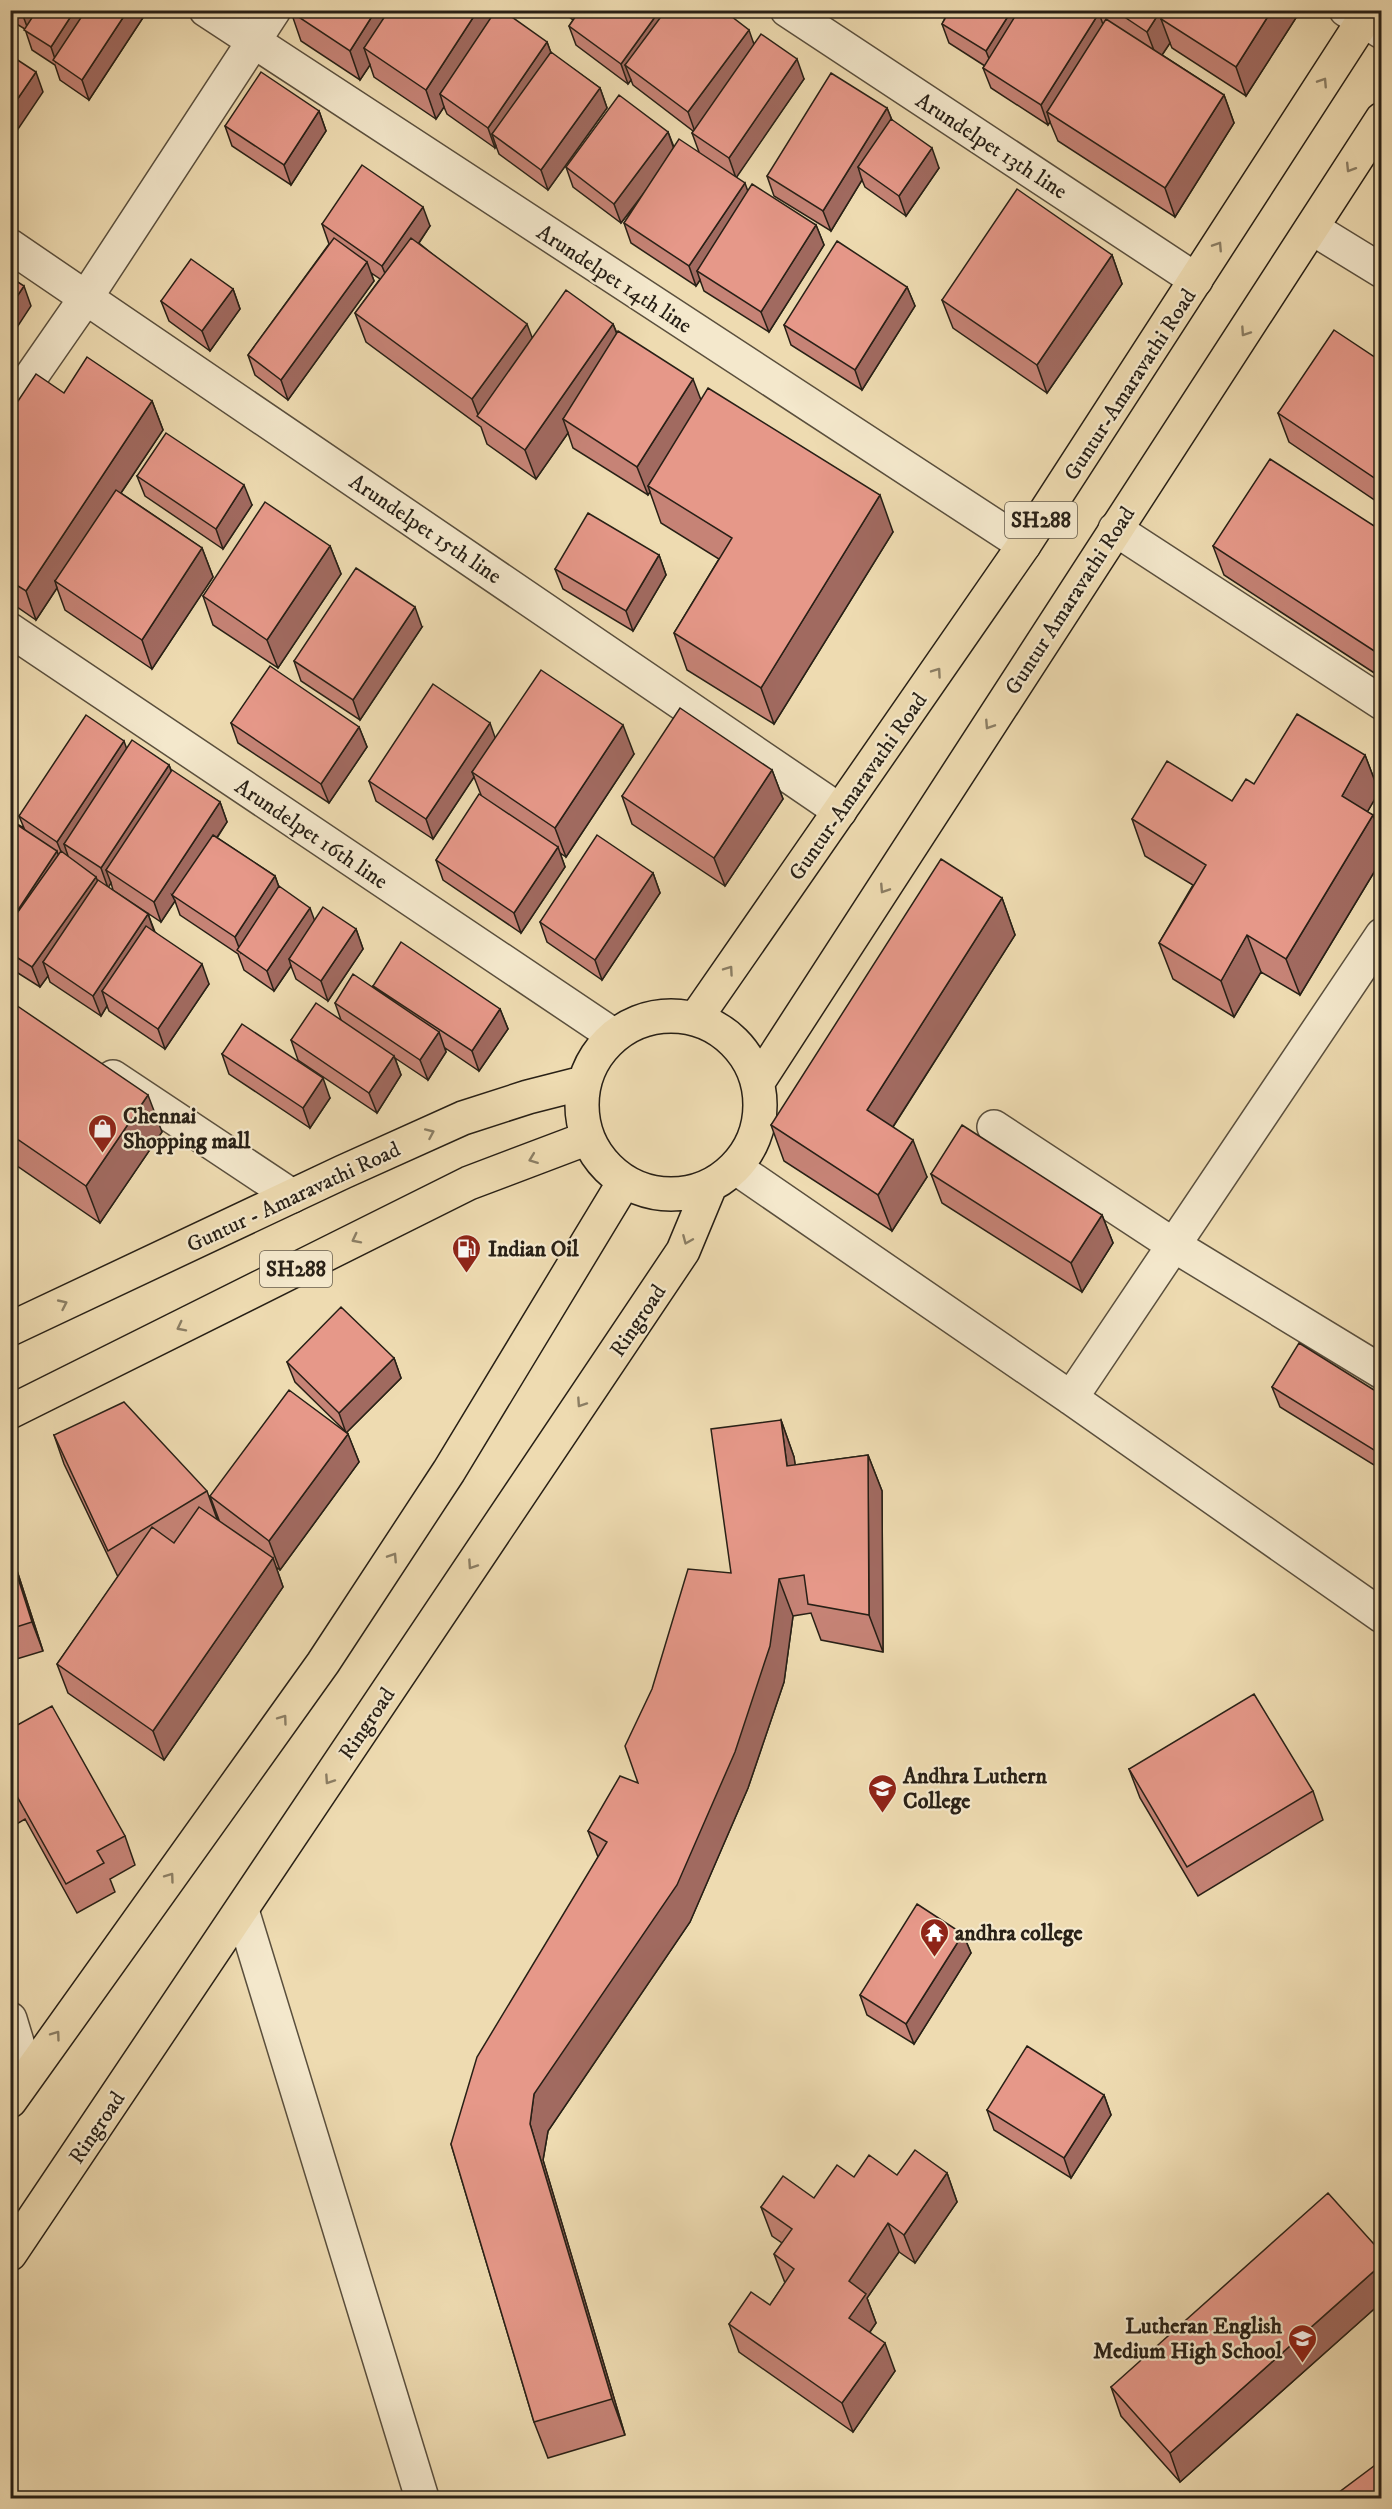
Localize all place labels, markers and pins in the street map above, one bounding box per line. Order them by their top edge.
place label: Chennai Shopping mall [123,1103,251,1155]
shop icon: Chennai Shopping mall [86,1112,118,1154]
fuel station icon: Indian Oil [451,1232,483,1274]
place label: Indian Oil [488,1236,579,1263]
place label: Andhra Luthern College [902,1763,1047,1815]
school or university icon: Andhra Luthern College [866,1772,898,1814]
temple icon: andhra college [918,1916,950,1958]
place label: andhra college [955,1920,1083,1947]
place label: Lutheran English Medium High School [1093,2313,1282,2365]
school or university icon: Lutheran English Medium High School [1287,2322,1319,2364]

